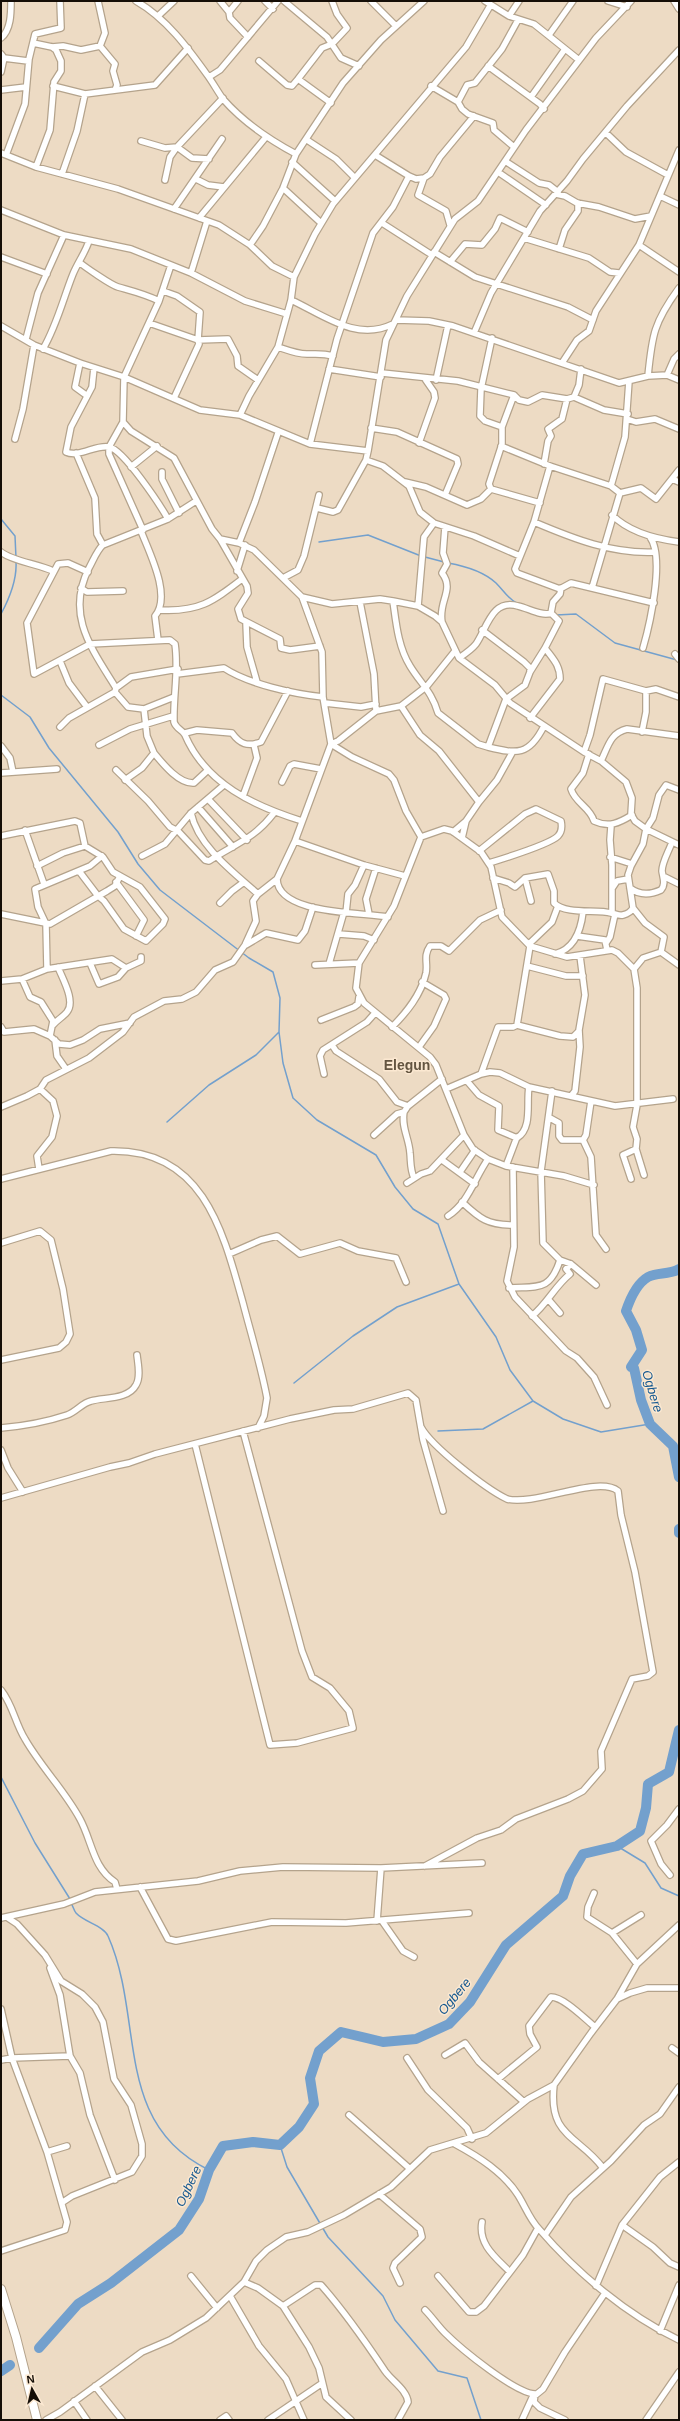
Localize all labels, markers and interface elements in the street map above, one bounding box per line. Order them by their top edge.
district label: Elegun [384,1057,430,1073]
water label: Ogbere [639,1368,666,1414]
water label: Ogbere [435,1975,474,2018]
water label: Ogbere [172,2163,204,2209]
north arrow [12,2369,52,2409]
text: N [26,2373,35,2386]

